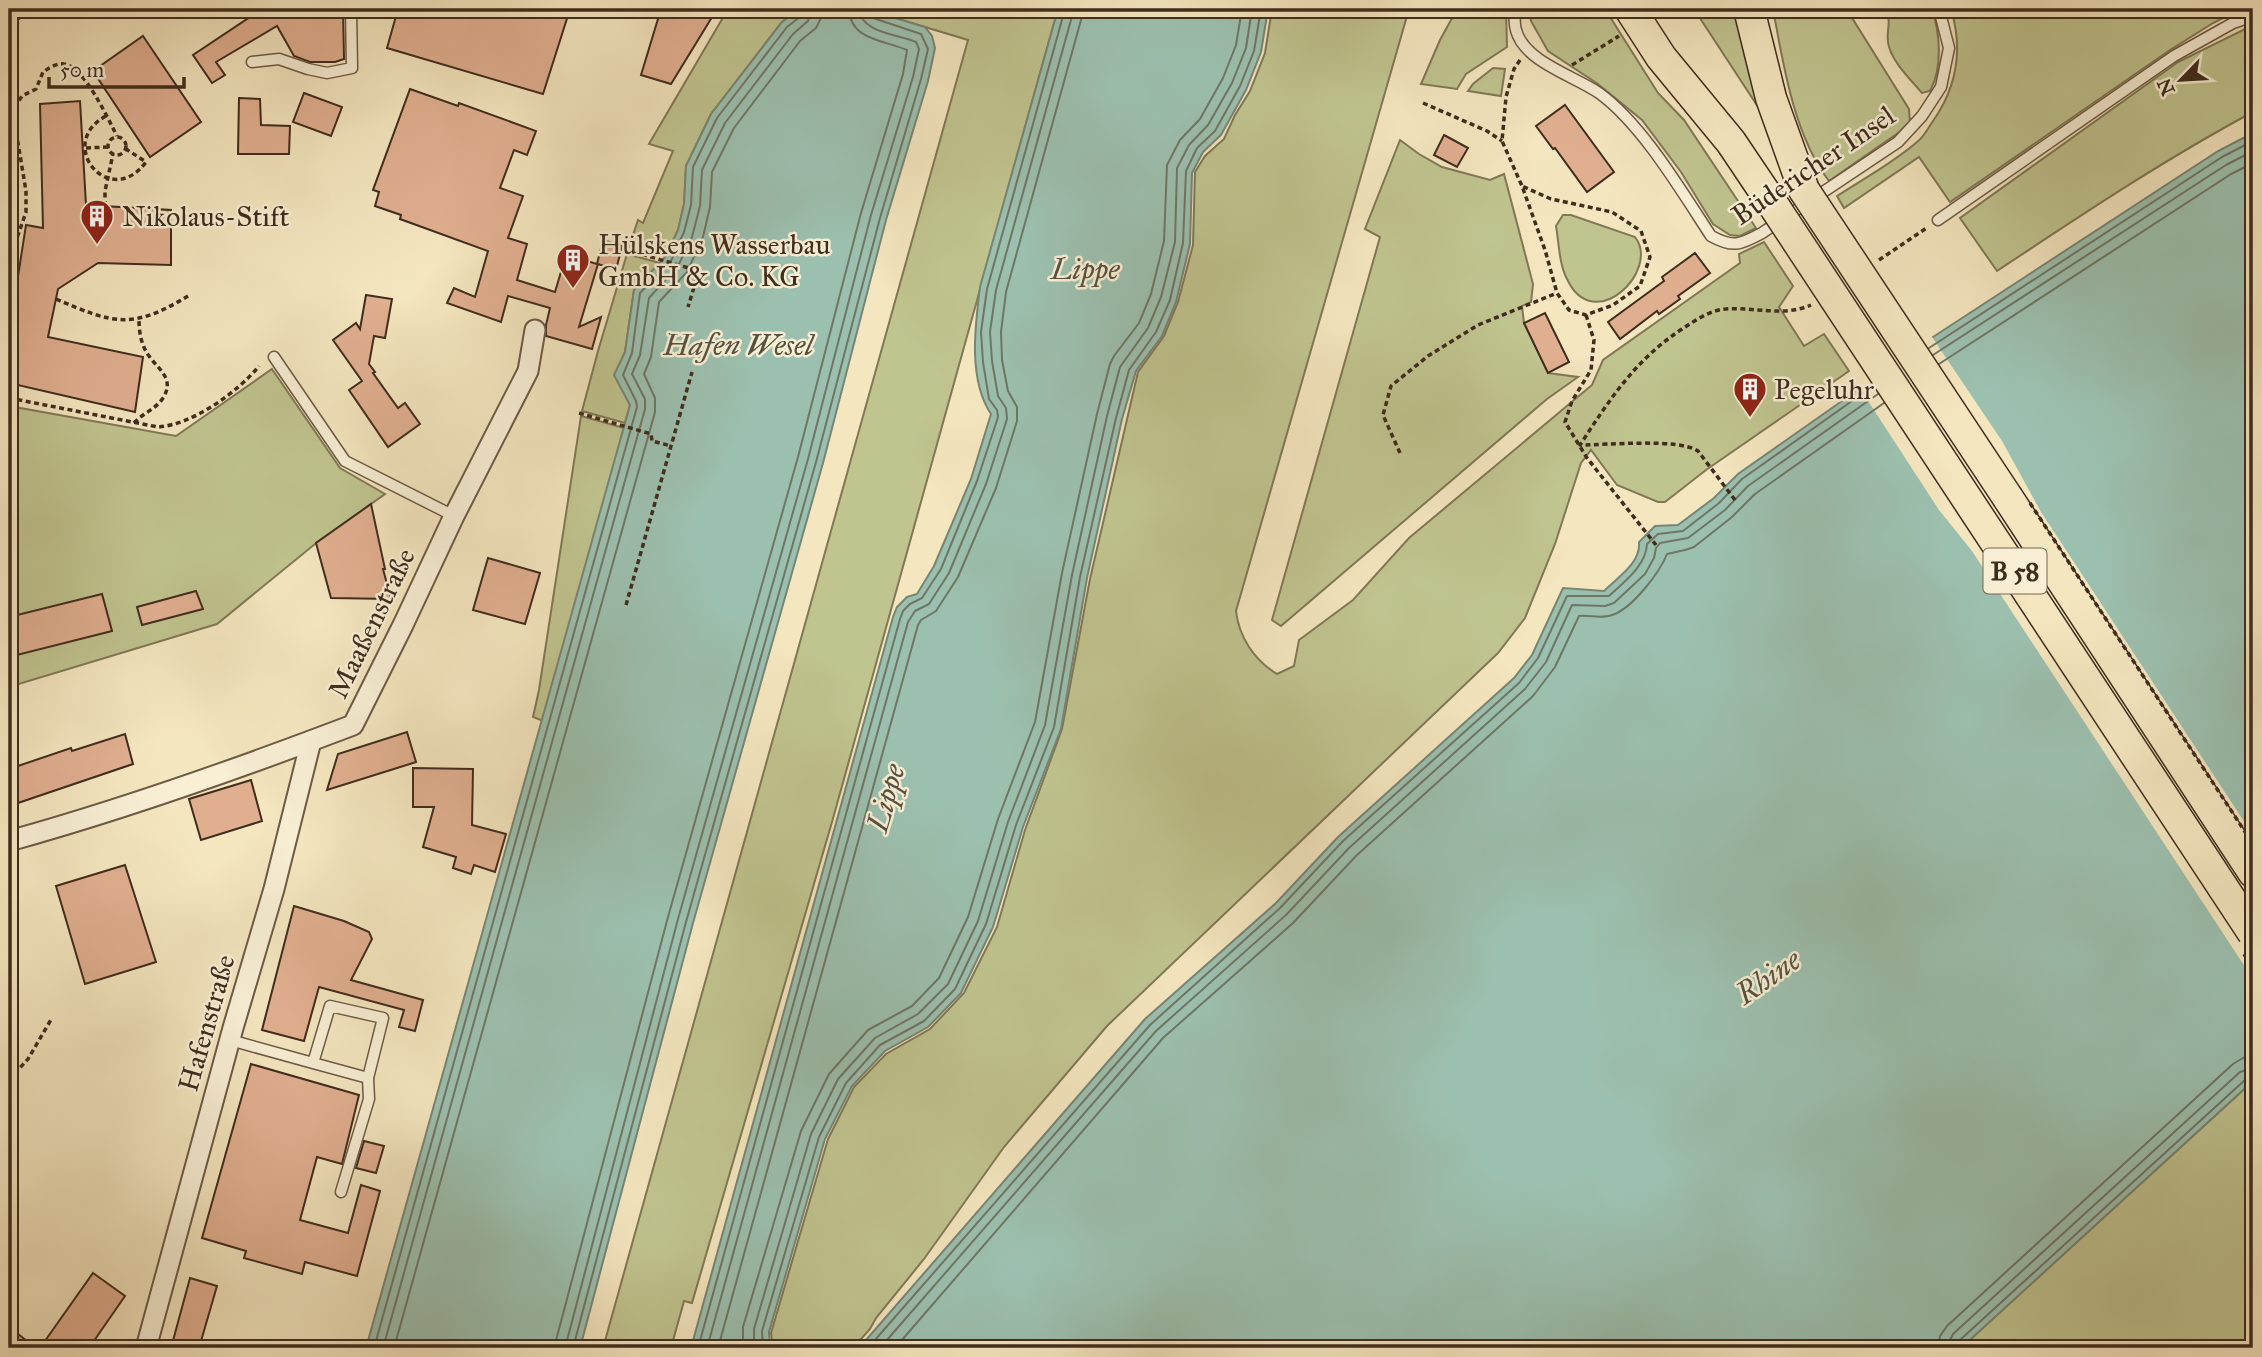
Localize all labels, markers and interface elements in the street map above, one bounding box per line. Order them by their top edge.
scale bar [49,46,184,90]
north arrow [2146,46,2216,116]
text: 50 m [60,57,105,83]
text: N [2152,75,2180,99]
street label: Büdericher Insel [1725,98,1902,233]
building icon: Nikolaus-Stift [78,197,116,246]
place label: Nikolaus-Stift [122,199,289,234]
place label: Hülskens Wasserbau GmbH & Co. KG [598,227,830,294]
building icon: Hülskens Wasserbau GmbH & Co. KG [554,241,592,290]
water label: Lippe [1049,251,1120,288]
water label: Hafen Wesel [662,327,816,363]
building icon: Pegeluhr [1731,370,1769,419]
place label: Pegeluhr [1774,372,1875,407]
street label: Maaßenstraße [320,543,423,704]
road number: B 58 [1983,548,2046,594]
water label: Lippe [859,759,914,838]
water label: Rhine [1728,941,1808,1013]
street label: Hafenstraße [170,951,243,1096]

